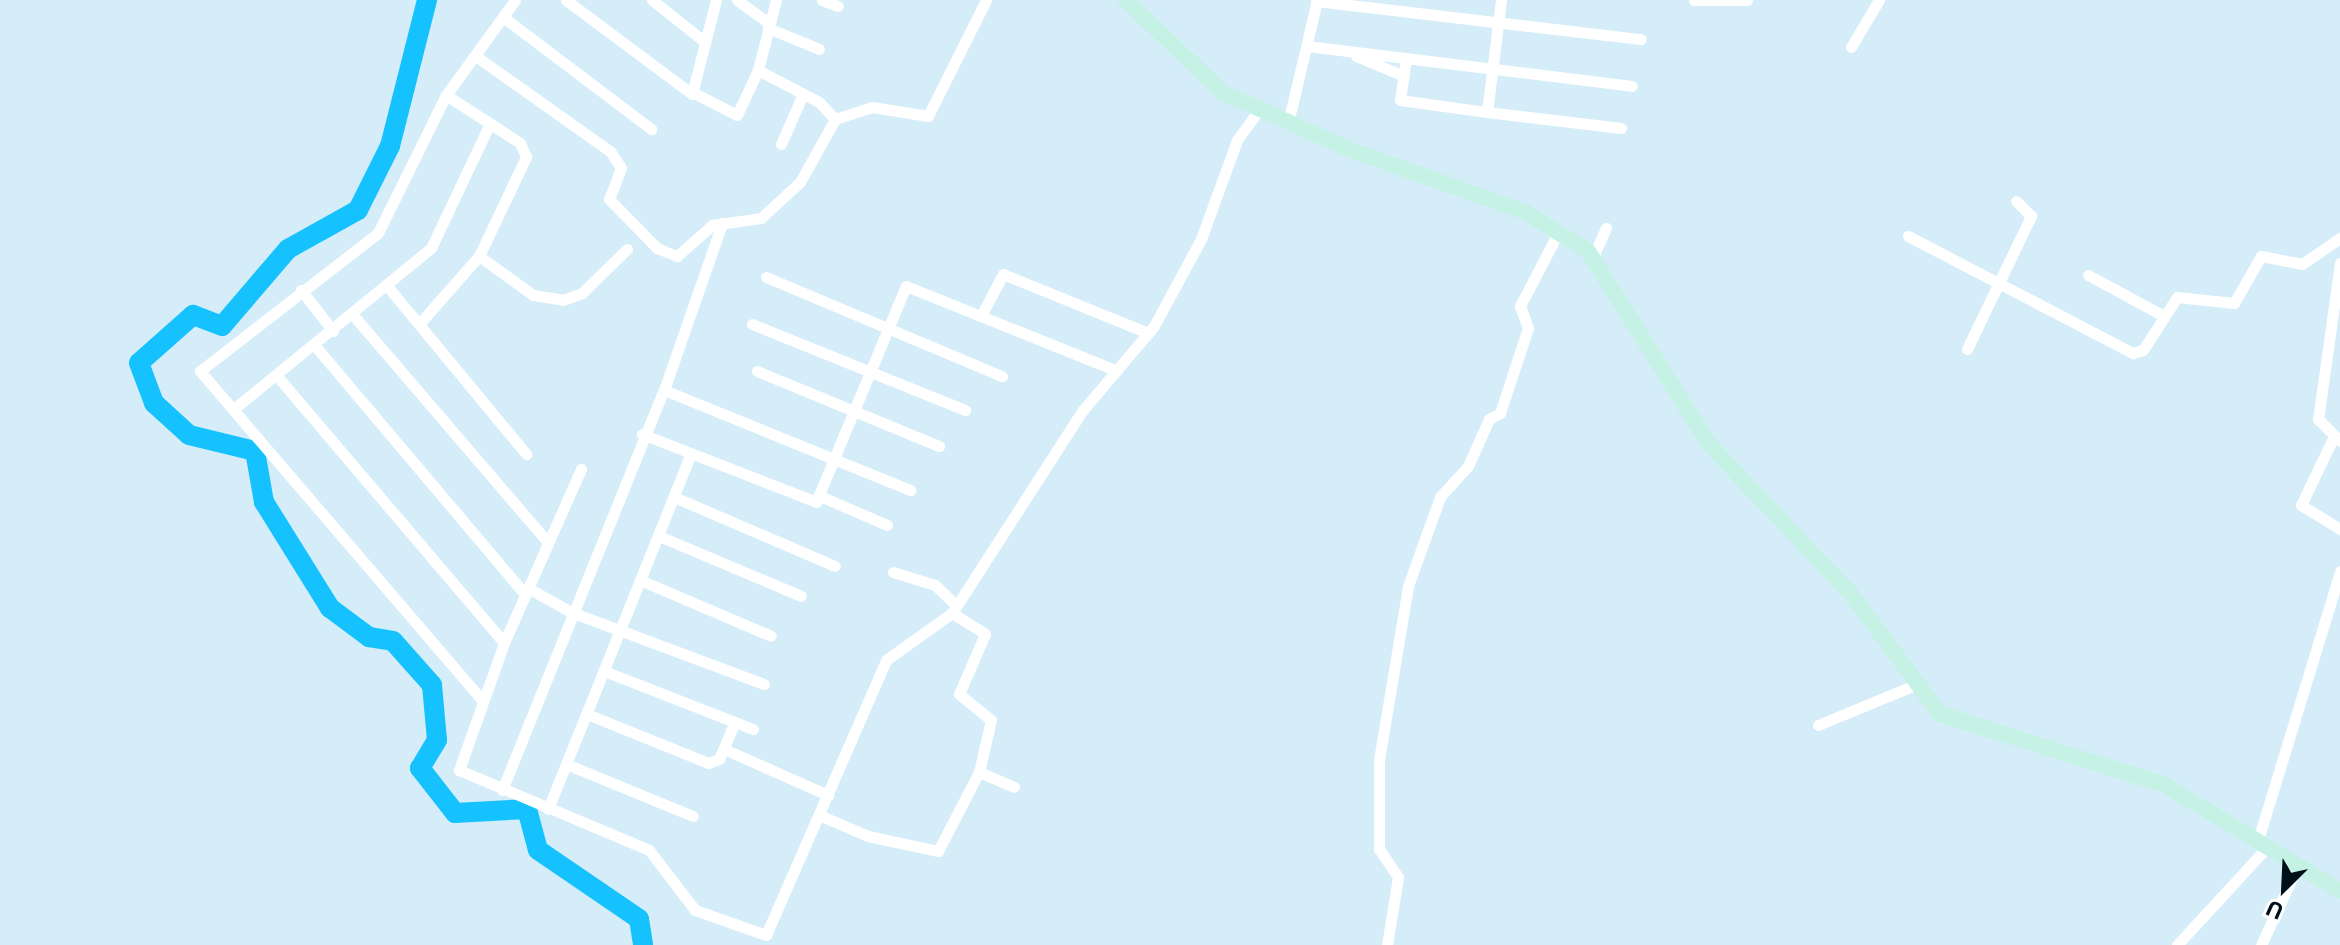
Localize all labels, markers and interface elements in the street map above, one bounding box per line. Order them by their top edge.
north arrow [2244,849,2324,929]
text: U [2261,894,2288,928]

